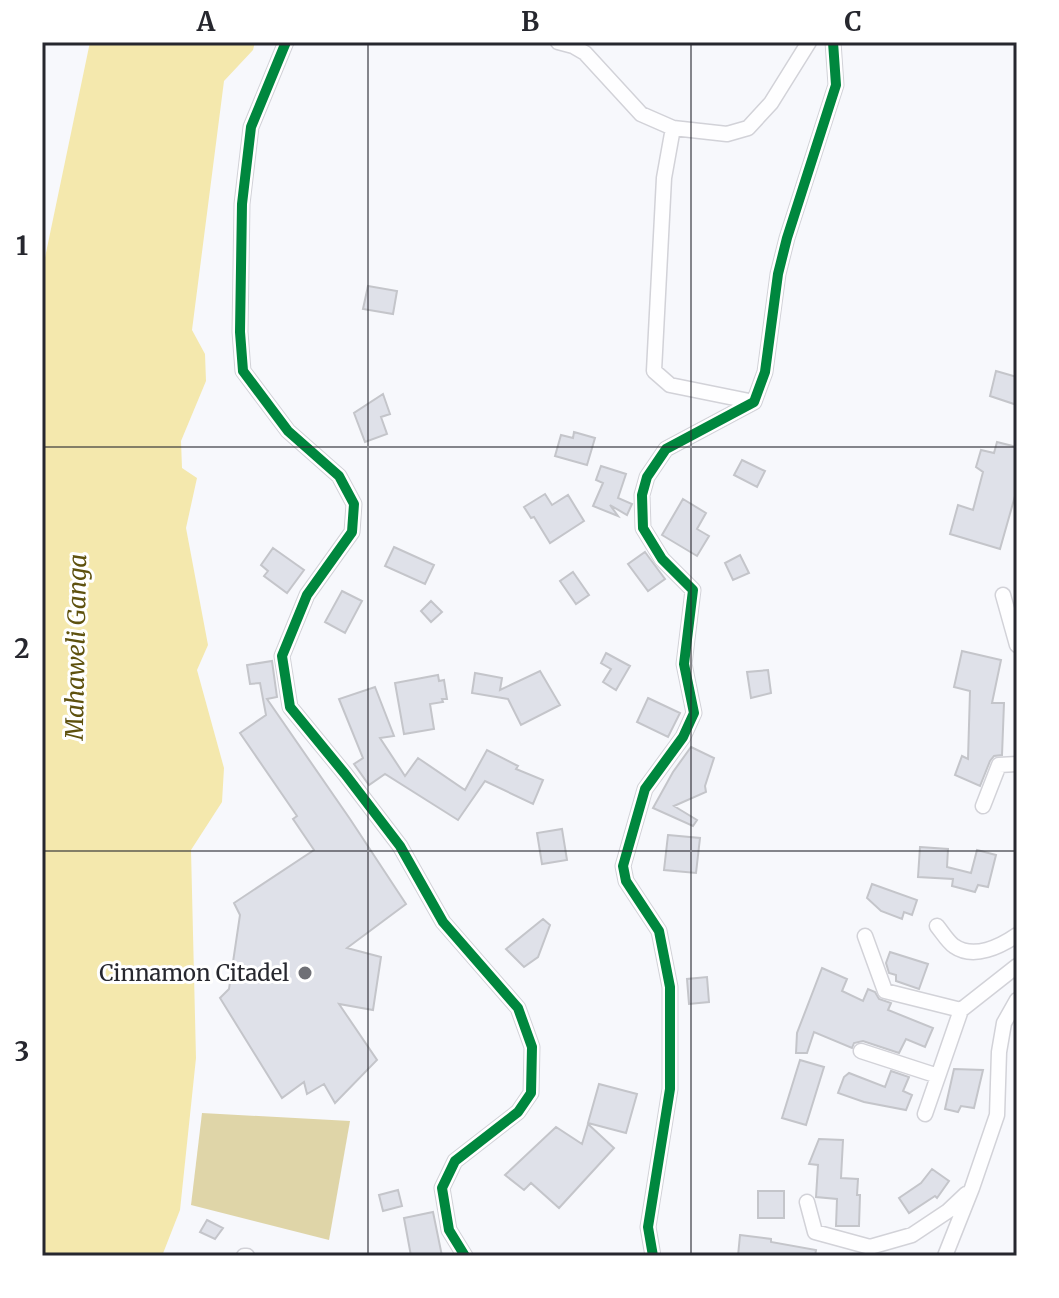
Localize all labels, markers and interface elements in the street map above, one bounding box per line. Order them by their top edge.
text: A [196,5,216,38]
text: B [521,5,539,38]
text: C [844,5,862,38]
text: 1 [16,229,28,262]
water label: Mahaweli Ganga [59,554,93,741]
text: 2 [14,632,30,665]
place label: Cinnamon Citadel [99,959,289,987]
marker: Cinnamon Citadel [296,964,314,982]
text: 3 [15,1035,29,1068]

